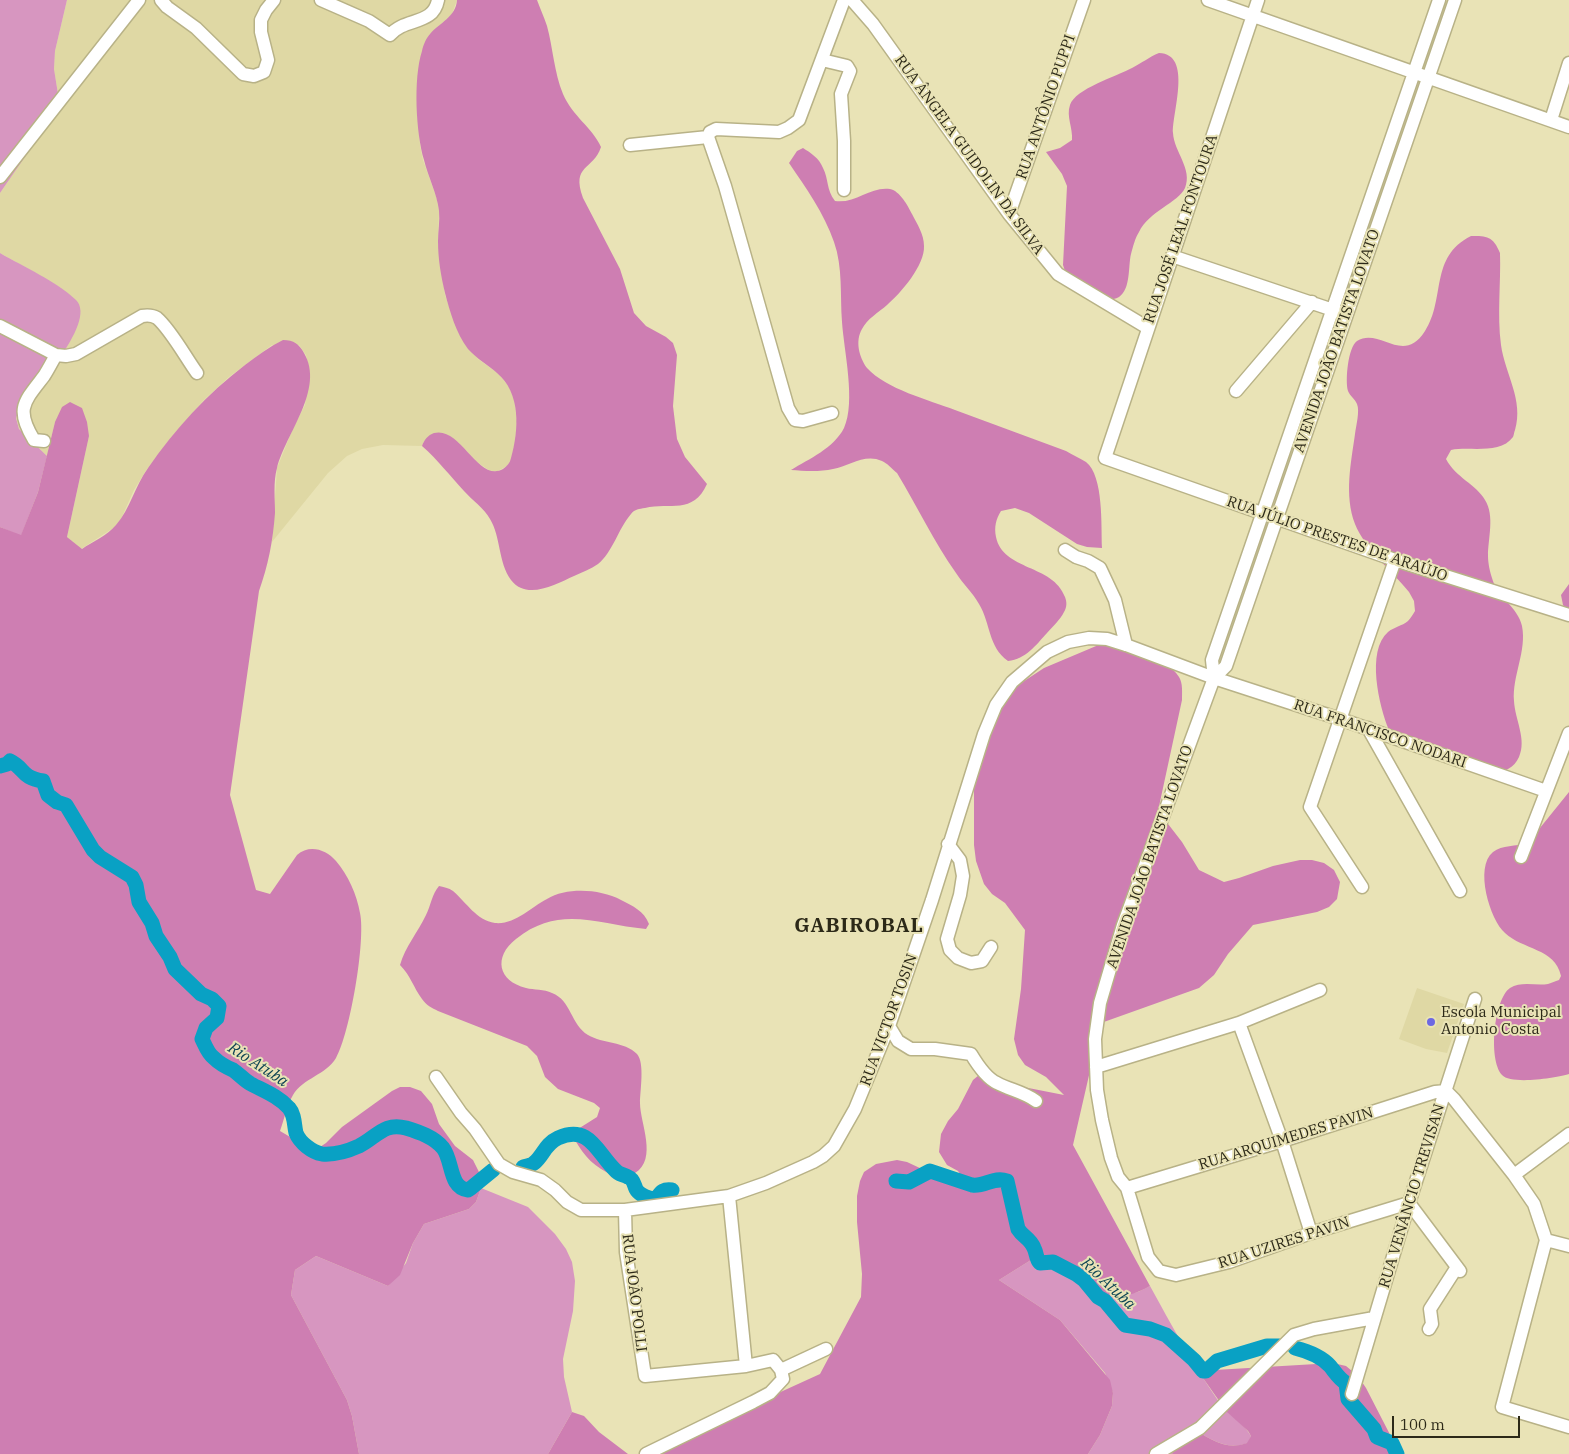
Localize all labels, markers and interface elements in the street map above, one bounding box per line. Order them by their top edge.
street label: RUA ANTÔNIO PUPPI [1013,32,1079,182]
street label: RUA ÂNGELA GUIDOLIN DA SILVA [890,52,1048,258]
street label: RUA JOSÉ LEAL FONTOURA [1140,132,1222,326]
street label: AVENIDA JOÃO BATISTA LOVATO [1290,227,1384,455]
street label: RUA JÚLIO PRESTES DE ARAÚJO [1224,493,1450,585]
street label: RUA FRANCISCO NODARI [1291,696,1469,772]
street label: AVENIDA JOÃO BATISTA LOVATO [1103,743,1197,971]
district label: GABIROBAL [793,914,925,938]
street label: RUA VICTOR TOSIN [857,951,921,1089]
place label: Escola Municipal Antonio Costa [1441,1004,1561,1039]
marker: Escola Municipal Antonio Costa [1425,1016,1437,1028]
water label: Rio Atuba [224,1039,292,1091]
street label: RUA VENÂNCIO TREVISAN [1375,1102,1449,1290]
street label: RUA ARQUIMEDES PAVIN [1196,1104,1376,1174]
street label: RUA UZIRES PAVIN [1216,1213,1352,1273]
street label: RUA JOÃO POLLI [618,1233,650,1353]
water label: Rio Atuba [1077,1254,1139,1314]
scale bar [1394,1406,1522,1438]
text: 100 m [1400,1415,1445,1434]

